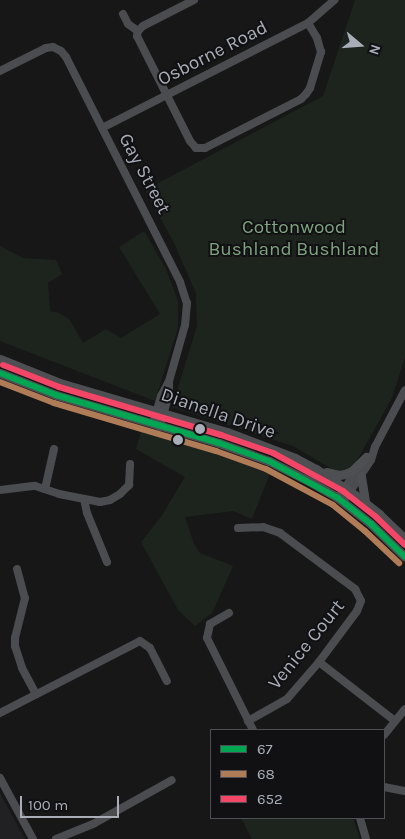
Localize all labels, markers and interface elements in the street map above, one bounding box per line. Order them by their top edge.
street label: Osborne Road [154,17,272,91]
north arrow [335,20,385,70]
text: N [365,42,384,57]
street label: Gay Street [113,130,175,218]
park label: Cottonwood Bushland Bushland [208,217,380,261]
street label: Dianella Drive [158,384,278,444]
unlabelled marker [195,424,205,434]
unlabelled marker [173,435,183,445]
street label: Venice Court [264,596,350,694]
legend [210,729,385,819]
text: 67 [257,740,273,758]
text: 68 [257,765,275,783]
scale bar [22,786,121,818]
text: 652 [257,790,283,808]
text: 100 m [28,796,68,814]

